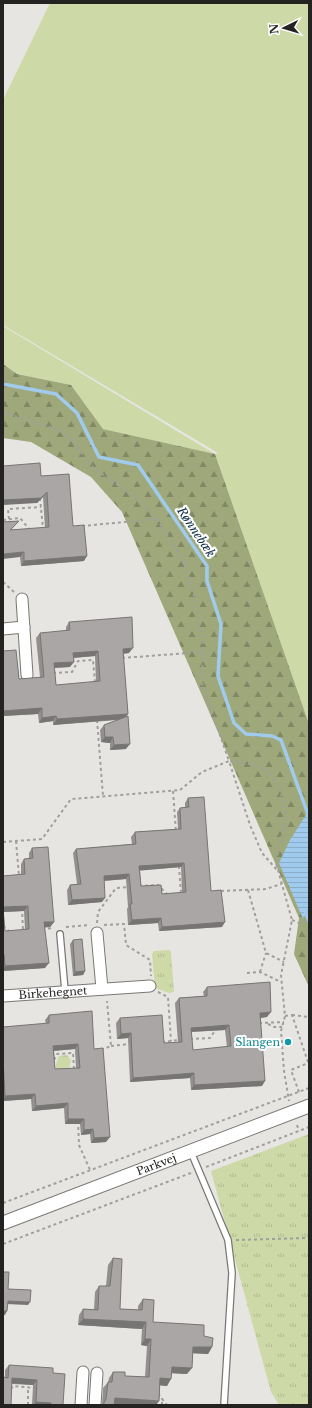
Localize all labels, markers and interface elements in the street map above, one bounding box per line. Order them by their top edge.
north arrow [264,8,304,48]
text: N [267,22,281,35]
water label: Rønnebæk [174,503,219,560]
street label: Birkehegnet [18,983,88,1002]
place label: Slangen [235,1035,280,1049]
marker: Slangen [283,1037,293,1047]
street label: Parkvej [134,1150,178,1178]

